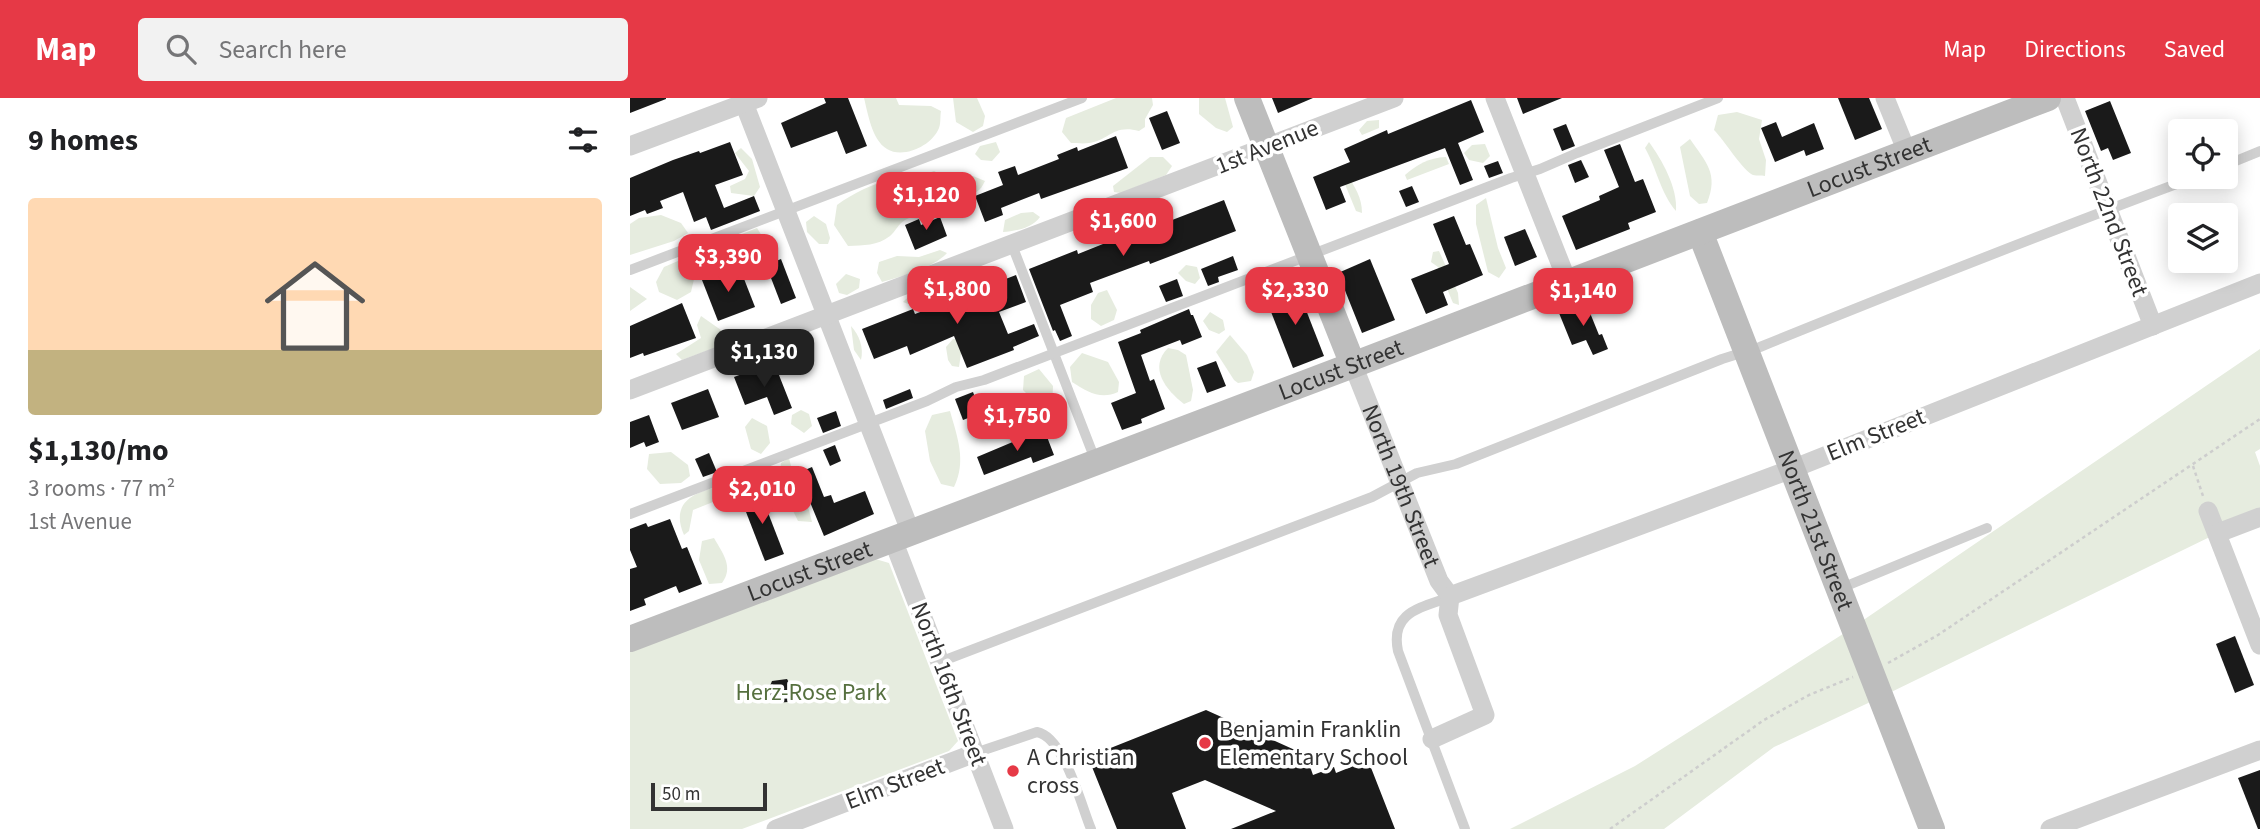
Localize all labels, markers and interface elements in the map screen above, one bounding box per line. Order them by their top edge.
search box [138,18,628,81]
text: Map [35,26,96,73]
icon: search [162,30,200,68]
text: Search here [218,31,347,68]
text: Map [1943,32,1986,67]
text: Directions [2024,32,2126,67]
text: Saved [2164,32,2225,67]
street label: 1st Avenue [1210,110,1324,184]
text: 9 homes [28,119,138,162]
map controls [2168,119,2238,273]
button: locate [2168,119,2238,189]
icon: filters [564,121,602,159]
street label: North 22nd Street [2061,123,2157,301]
street label: Locust Street [1802,127,1937,207]
pin: $1,120 [869,172,983,232]
text: $1,120 [892,178,960,211]
pin: $1,600 [1066,198,1180,258]
button: layers [2168,203,2238,273]
text: $1,600 [1089,204,1157,237]
pin: $3,390 [671,234,785,294]
text: $3,390 [694,240,762,273]
icon: home [252,243,378,369]
pin: $1,800 [900,266,1014,326]
pin: $2,330 [1238,268,1352,327]
pin: $1,140 [1526,268,1640,328]
text: $1,800 [923,272,991,305]
text: $2,330 [1261,273,1329,306]
text: $1,140 [1549,274,1617,307]
pin: $1,130 [707,330,821,389]
street label: Locust Street [1273,330,1408,409]
text: $1,130 [730,335,798,368]
pin: $1,750 [960,394,1074,453]
text: $1,750 [983,399,1051,432]
street label: North 19th Street [1353,399,1449,573]
street label: Elm Street [1821,399,1931,471]
text: $1,130/mo [28,429,169,472]
street label: North 21st Street [1769,445,1863,616]
pin: $2,010 [705,466,819,526]
text: 3 rooms · 77 m² [28,472,175,505]
text: $2,010 [728,472,796,505]
text: 1st Avenue [28,505,132,538]
street label: Locust Street [742,531,877,611]
street label: North 16th Street [902,597,996,771]
park label: Herz-Rose Park [735,675,887,710]
place label: Benjamin Franklin Elementary School [1219,712,1408,775]
marker: Benjamin Franklin Elementary School [1197,735,1213,751]
place label: A Christian cross [1027,740,1135,803]
street label: Elm Street [840,749,950,819]
marker: A Christian cross [1005,763,1021,779]
scale bar [651,780,766,812]
text: 50 m [662,781,700,808]

